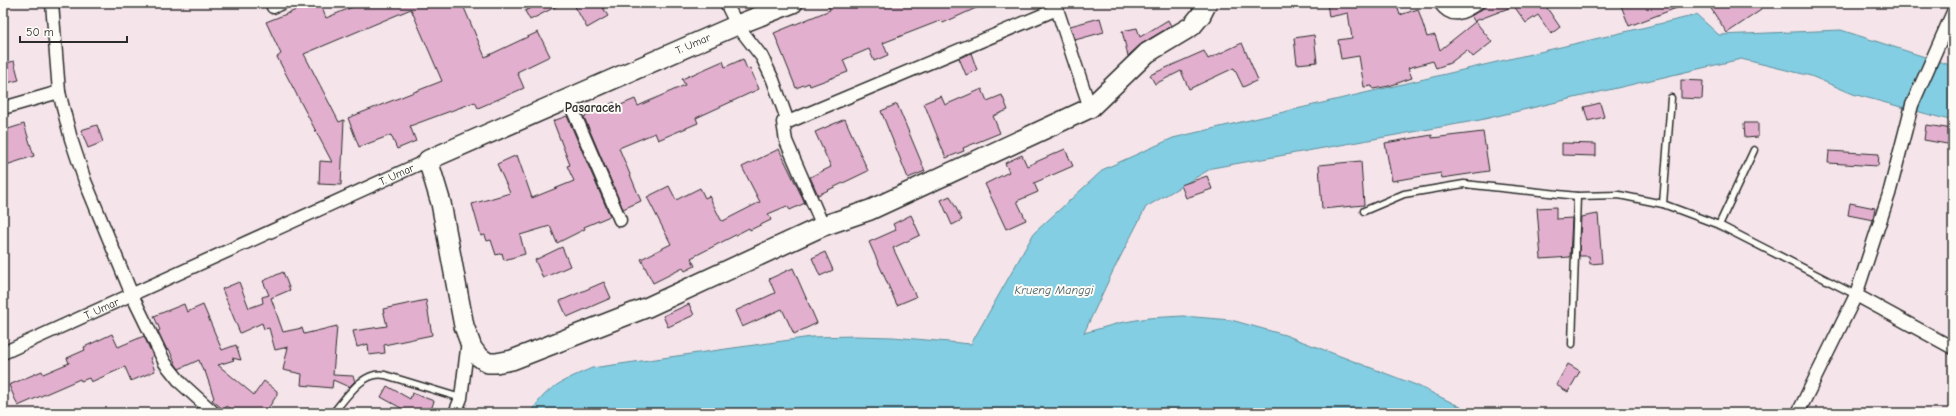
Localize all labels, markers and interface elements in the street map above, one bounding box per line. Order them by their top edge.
scale bar [20,18,127,44]
text: 50 m [26,25,54,39]
street label: T. Umar [674,31,713,57]
district label: Pasaraceh [565,100,622,115]
street label: T. Umar [377,161,416,188]
water label: Krueng Manggi [1015,283,1094,297]
street label: T. Umar [82,295,121,322]

